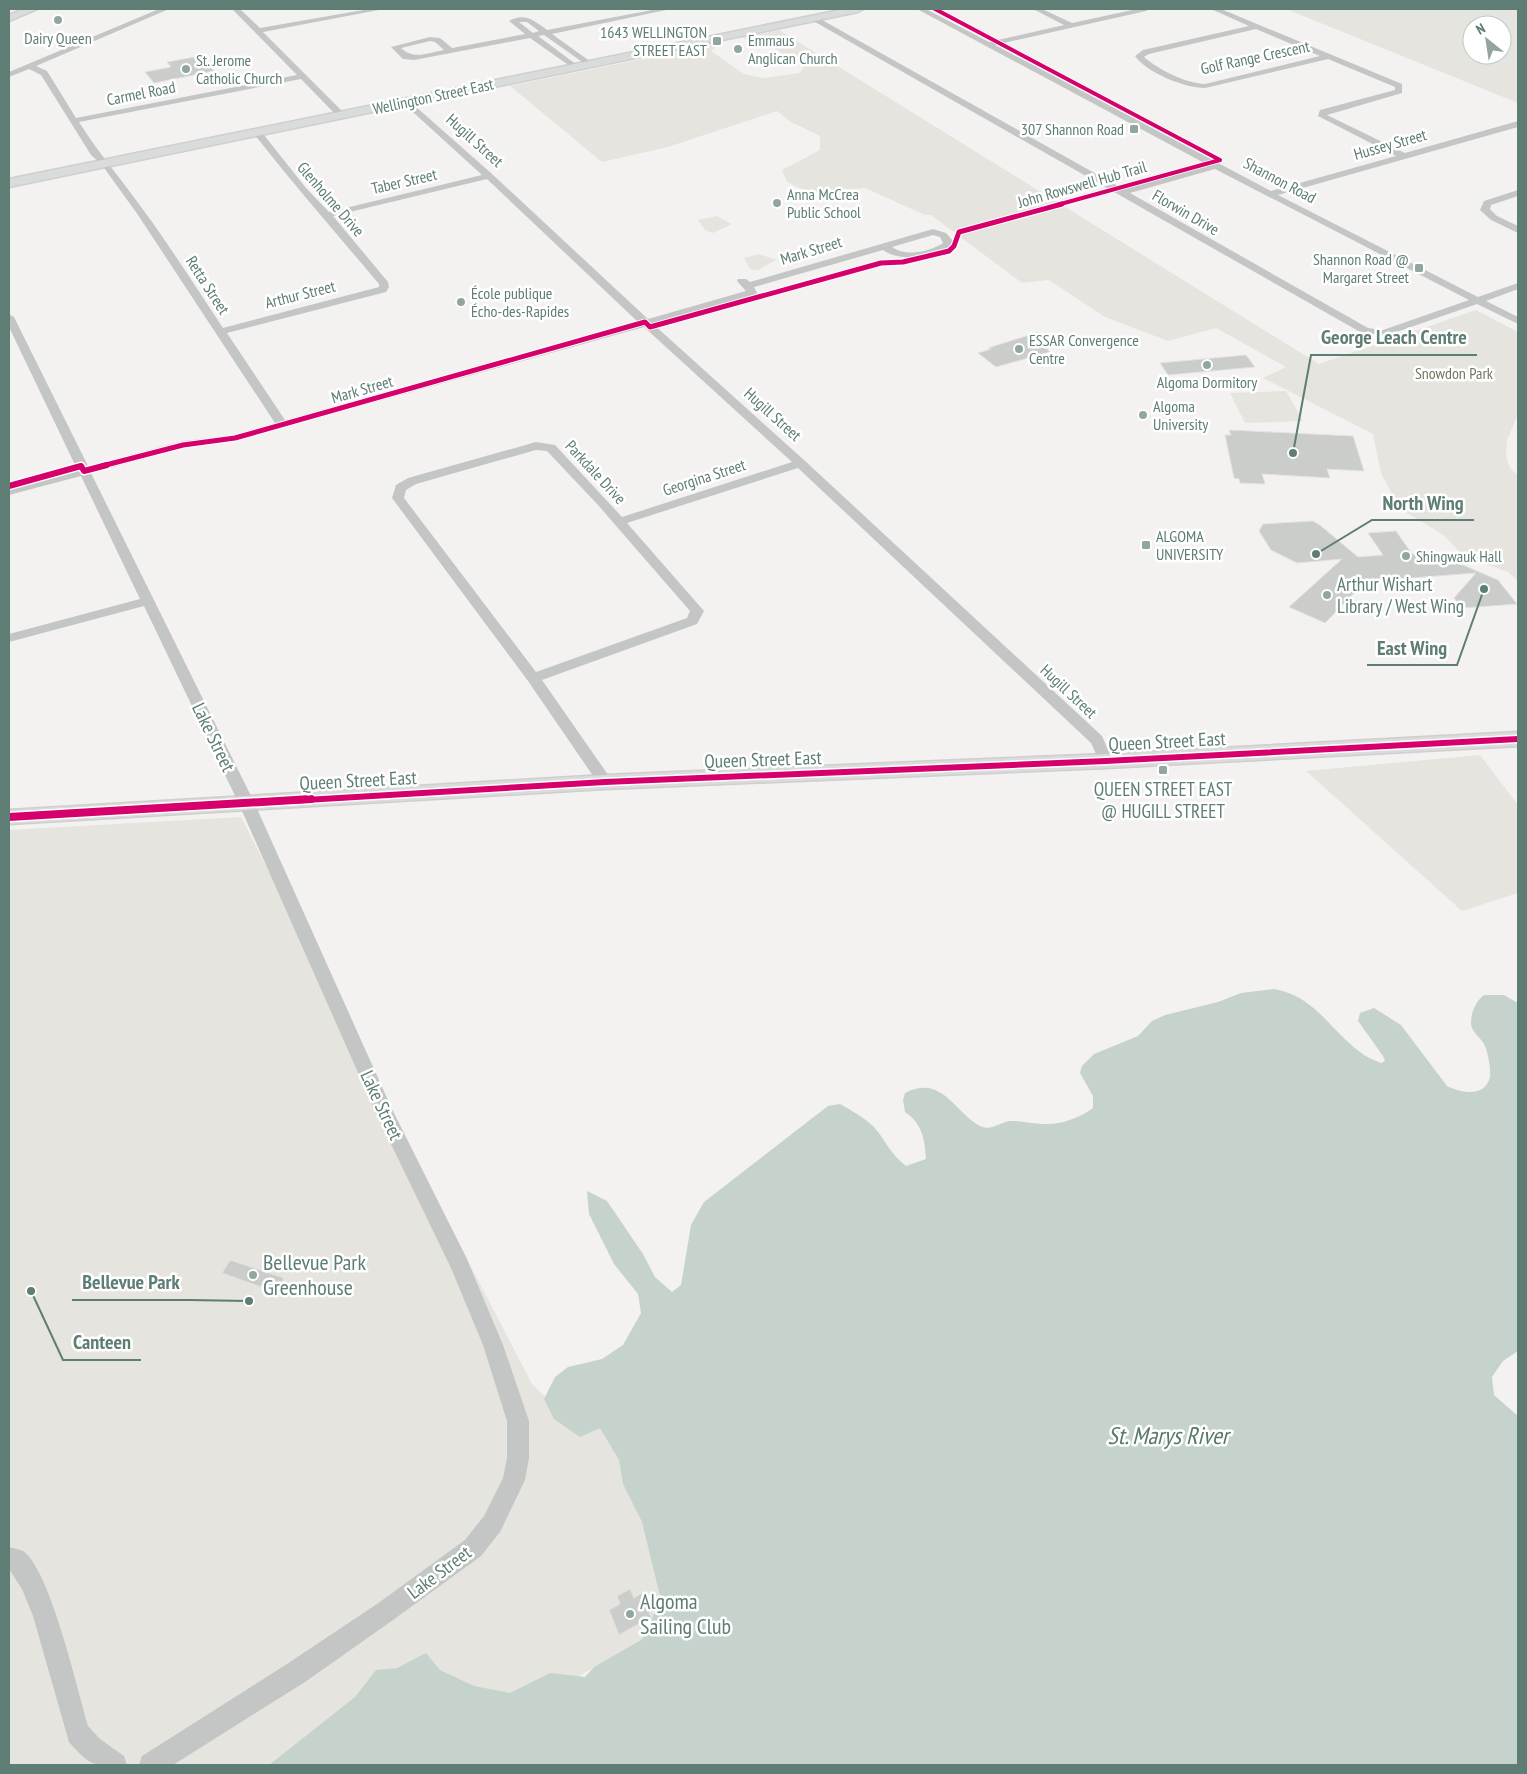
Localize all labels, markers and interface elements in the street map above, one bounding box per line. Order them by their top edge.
marker: Dairy Queen [52,14,64,26]
north arrow [1462,15,1512,65]
text: N [1473,19,1488,38]
place label: 1643 WELLINGTON STREET EAST [600,22,707,60]
place label: Dairy Queen [24,28,92,48]
place label: Emmaus Anglican Church [748,30,838,68]
marker: 1643 WELLINGTON STREET EAST [711,35,723,47]
street label: Golf Range Crescent [1199,36,1312,78]
marker: Emmaus Anglican Church [732,43,744,55]
place label: St. Jerome Catholic Church [196,50,282,88]
marker: St. Jerome Catholic Church [180,63,192,75]
street label: Wellington Street East [371,73,496,119]
street label: Carmel Road [105,77,177,109]
street label: Hugill Street [442,109,508,171]
place label: 307 Shannon Road [1021,119,1124,139]
marker: 307 Shannon Road [1128,123,1140,135]
street label: Hussey Street [1351,124,1429,164]
street label: Shannon Road [1240,153,1320,207]
street label: John Rowswell Hub Trail [1014,156,1149,212]
street label: Glenholme Drive [293,158,369,240]
street label: Taber Street [369,164,439,198]
place label: Anna McCrea Public School [787,184,861,222]
street label: Florwin Drive [1149,185,1223,239]
marker: Anna McCrea Public School [771,197,783,209]
street label: Mark Street [778,231,845,269]
place label: Shannon Road @ Margaret Street [1313,249,1410,287]
street label: Retta Street [182,252,235,318]
marker: Shannon Road @ Margaret Street [1413,262,1425,274]
street label: Arthur Street [263,275,338,312]
place label: École publique Écho-des-Rapides [471,283,569,321]
marker: École publique Écho-des-Rapides [455,296,467,308]
callout: George Leach Centre [1311,320,1477,355]
text: George Leach Centre [1321,324,1467,350]
place label: ESSAR Convergence Centre [1029,330,1139,368]
marker: ESSAR Convergence Centre [1013,343,1025,355]
marker: Algoma Dormitory [1201,359,1213,371]
park label: Snowdon Park [1415,363,1494,383]
street label: Mark Street [329,370,396,407]
place label: Algoma Dormitory [1157,372,1257,392]
street label: Hugill Street [740,383,806,445]
place label: Algoma University [1153,396,1208,434]
marker: Algoma University [1137,409,1149,421]
street label: Parkdale Drive [561,436,631,508]
street label: Georgina Street [660,454,749,500]
callout: North Wing [1372,485,1474,520]
text: North Wing [1382,490,1464,516]
place label: ALGOMA UNIVERSITY [1156,526,1224,564]
marker: ALGOMA UNIVERSITY [1140,539,1152,551]
place label: Shingwauk Hall [1416,546,1502,566]
marker: Shingwauk Hall [1400,550,1412,562]
place label: Arthur Wishart Library / West Wing [1337,572,1464,618]
marker: Arthur Wishart Library / West Wing [1321,589,1333,601]
callout: East Wing [1367,630,1457,665]
text: East Wing [1377,635,1447,661]
street label: Hugill Street [1037,660,1102,723]
street label: Lake Street [187,699,241,776]
street label: Queen Street East [1108,726,1227,756]
street label: Queen Street East [704,745,823,773]
marker: QUEEN STREET EAST @ HUGILL STREET [1157,764,1169,776]
street label: Queen Street East [299,765,418,795]
place label: QUEEN STREET EAST @ HUGILL STREET [1094,777,1233,823]
street label: Lake Street [356,1067,409,1144]
place label: Bellevue Park Greenhouse [263,1248,366,1301]
callout: Bellevue Park [72,1265,189,1300]
text: Bellevue Park [82,1269,180,1295]
marker: Bellevue Park Greenhouse [247,1269,259,1281]
callout: Canteen [63,1325,141,1360]
text: Canteen [73,1329,131,1355]
water label: St. Marys River [1108,1420,1232,1451]
street label: Lake Street [402,1540,476,1604]
place label: Algoma Sailing Club [640,1587,731,1640]
marker: Algoma Sailing Club [624,1608,636,1620]

